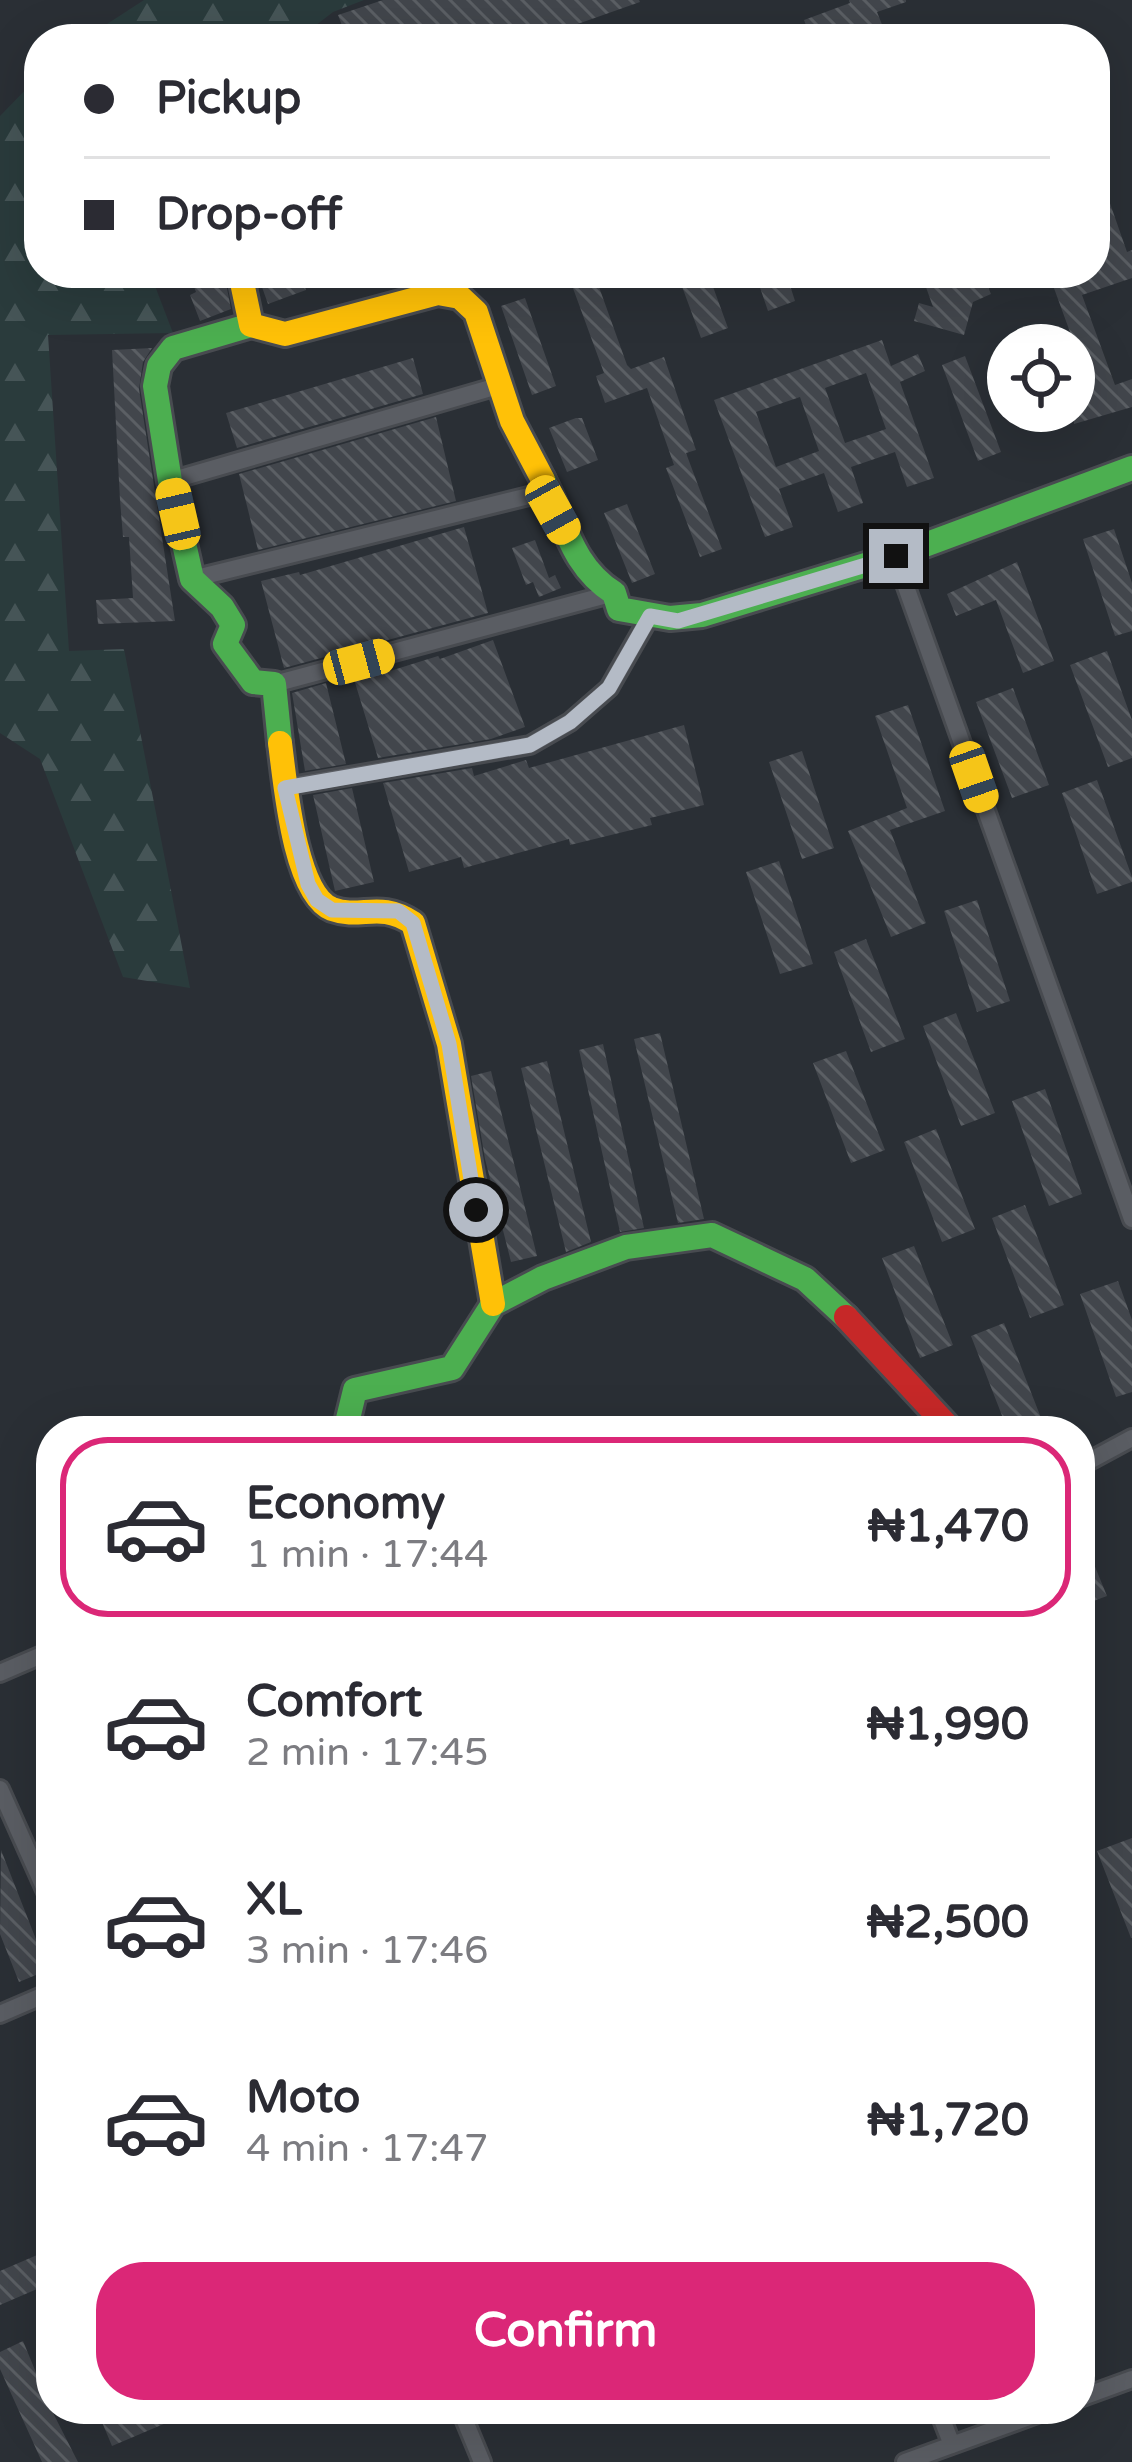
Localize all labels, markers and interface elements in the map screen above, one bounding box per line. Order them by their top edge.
text: Pickup [156,72,301,126]
text: Drop-off [156,188,342,242]
map controls [987,324,1095,432]
button: locate [987,324,1095,432]
car [520,470,586,550]
car [152,475,204,553]
route end [869,529,923,583]
car [320,635,398,689]
car [945,737,1003,817]
route start [449,1183,503,1237]
icon: car [102,1473,210,1581]
text: Economy [246,1477,445,1531]
text: ₦1,470 [867,1500,1029,1554]
text: 1 min · 17:44 [246,1531,488,1578]
icon: car [102,1671,210,1779]
text: Comfort [246,1675,422,1729]
text: ₦1,990 [867,1698,1029,1752]
text: 2 min · 17:45 [246,1729,488,1776]
icon: car [102,1869,210,1977]
text: XL [246,1873,302,1927]
text: ₦2,500 [867,1896,1029,1950]
text: 3 min · 17:46 [246,1927,488,1974]
icon: car [102,2067,210,2175]
text: Moto [246,2071,360,2125]
text: ₦1,720 [867,2094,1029,2148]
text: 4 min · 17:47 [246,2125,488,2172]
button: Confirm [96,2262,1035,2400]

